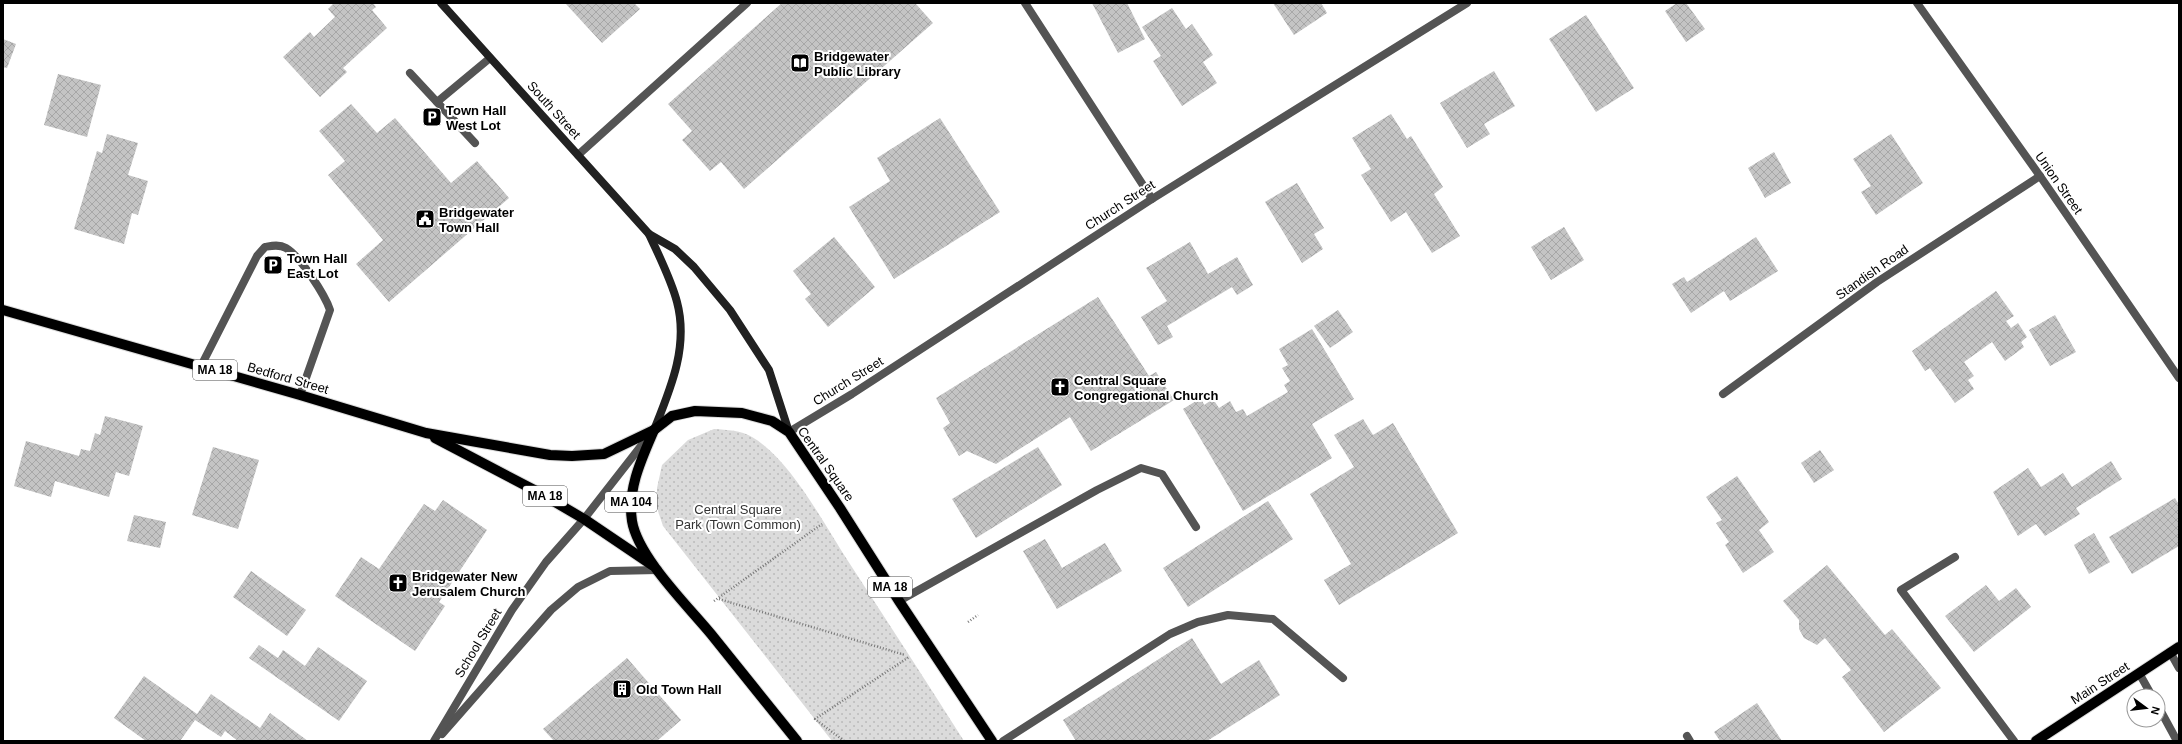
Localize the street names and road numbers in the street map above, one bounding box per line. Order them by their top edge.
street label: South Street [524,78,584,142]
street label: Union Street [2032,149,2086,217]
street label: Church Street [1082,177,1158,233]
street label: Standish Road [1833,241,1911,303]
street label: Church Street [810,353,886,409]
street label: Bedford Street [246,359,331,397]
road number: MA 18 [193,360,237,380]
street label: Central Square [795,424,857,504]
road number: MA 18 [523,486,567,506]
road number: MA 104 [605,492,657,512]
road number: MA 18 [868,577,912,597]
street label: School Street [451,605,505,680]
street label: Main Street [2068,658,2132,707]

